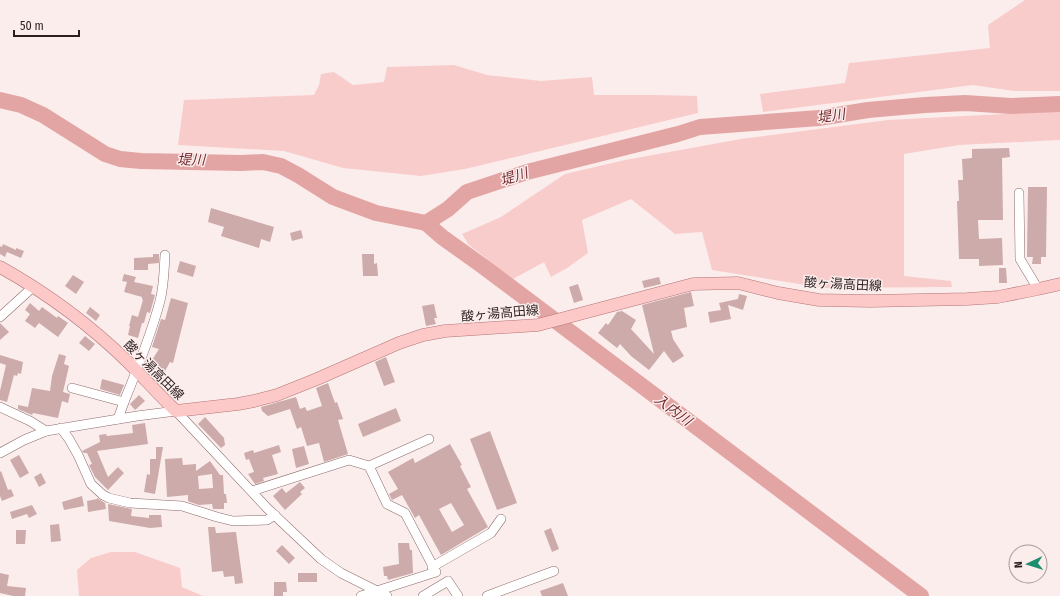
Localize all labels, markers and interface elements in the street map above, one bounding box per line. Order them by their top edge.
scale bar [14,12,79,38]
text: 50 m [20,19,44,33]
water label: 堤川 [816,105,848,126]
water label: 堤川 [177,151,207,169]
water label: 堤川 [498,164,532,189]
street label: 酸ヶ湯高田線 [804,274,882,294]
street label: 酸ヶ湯高田線 [460,302,540,324]
street label: 酸ヶ湯高田線 [121,337,187,403]
water label: 入内川 [651,391,696,431]
north arrow [1008,544,1048,584]
text: N [1012,561,1025,568]

